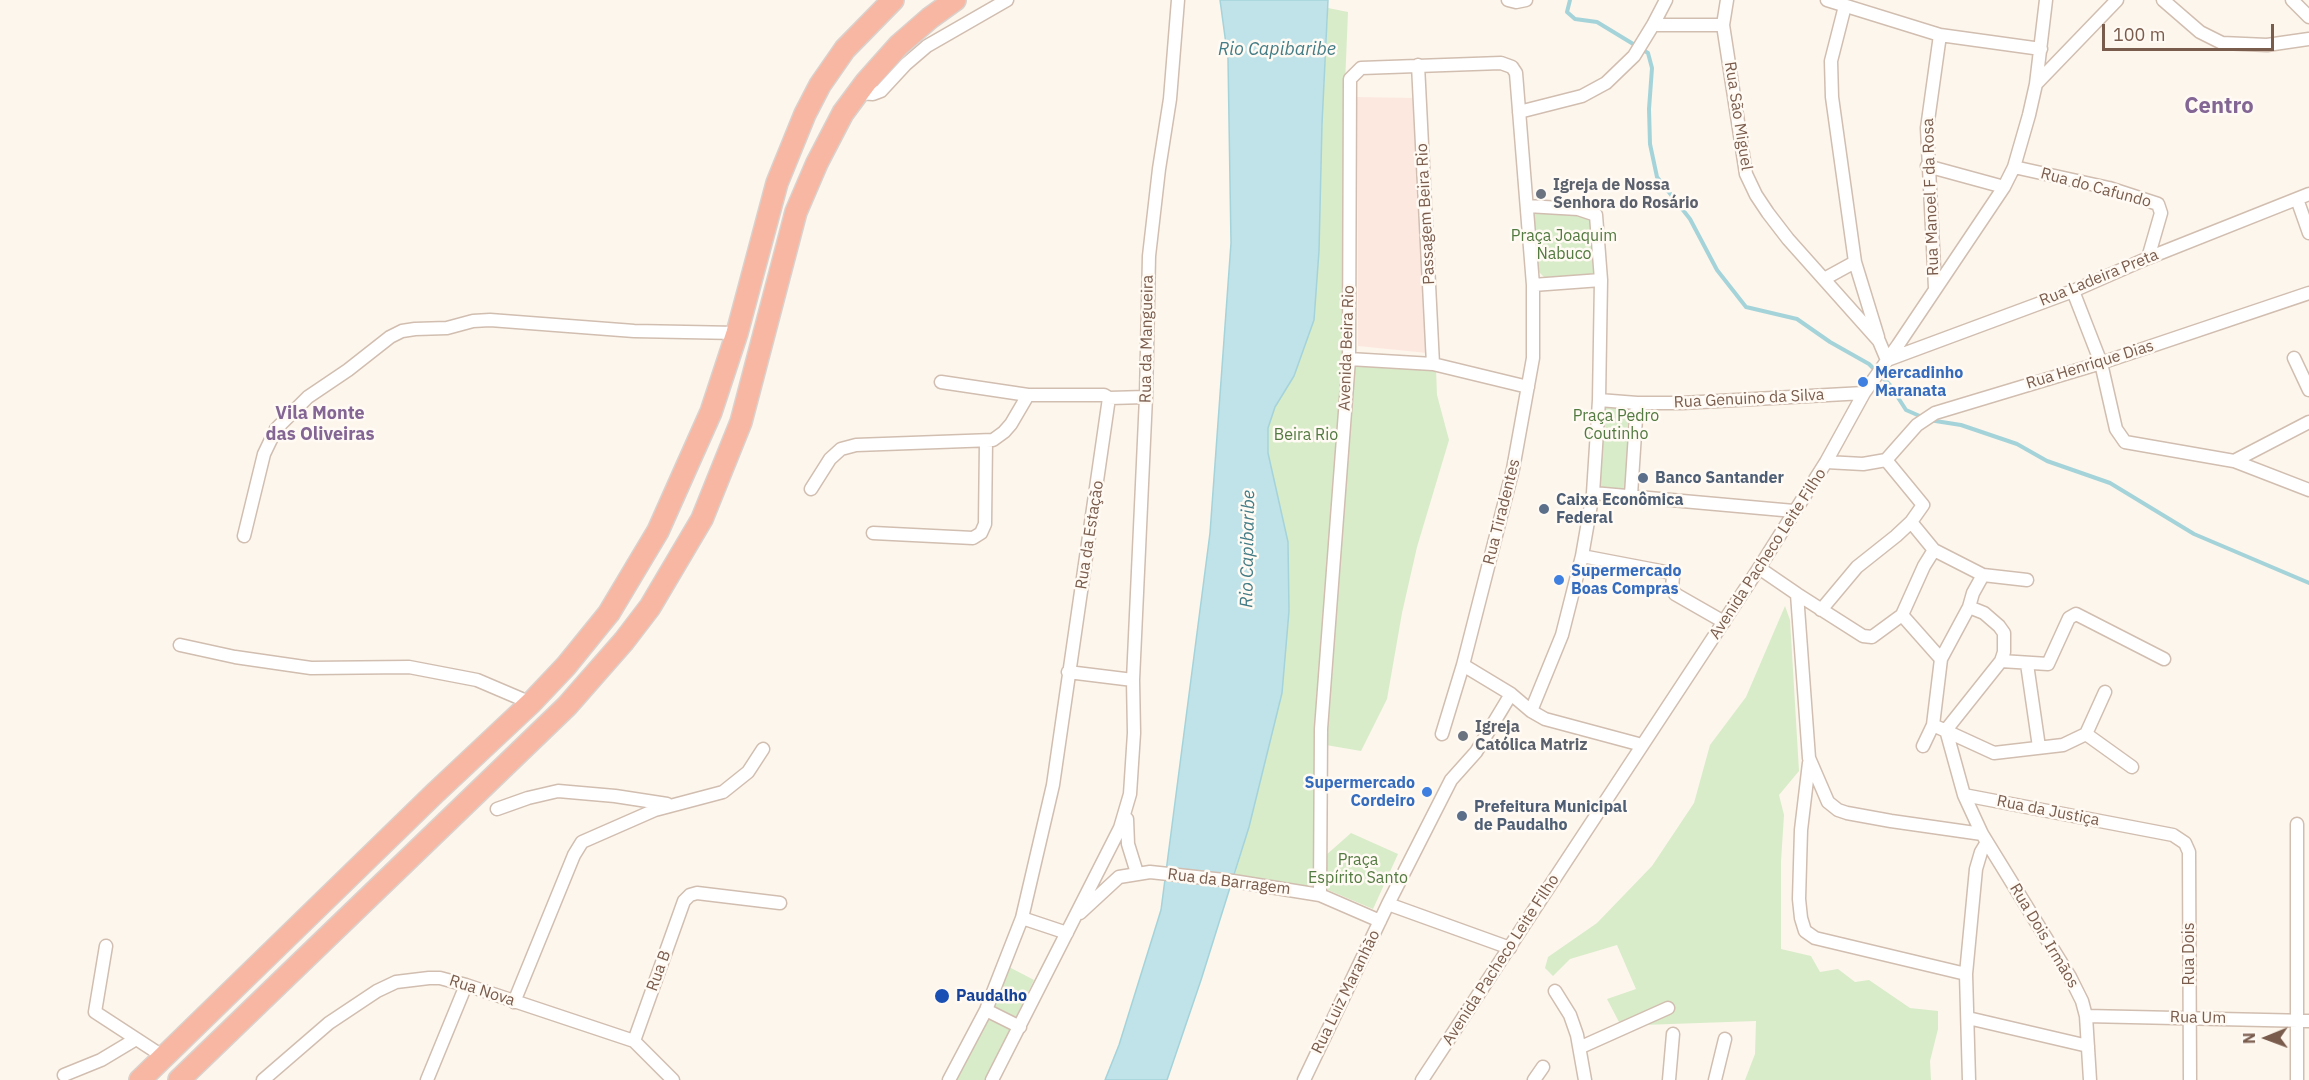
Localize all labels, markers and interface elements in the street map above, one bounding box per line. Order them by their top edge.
scale bar [2105,12,2278,50]
text: 100 m [2113,23,2165,46]
water label: Rio Capibaribe [1218,39,1336,61]
street label: Rua São Miguel [1720,60,1756,172]
district label: Centro [2184,94,2254,120]
street label: Rua Manoel F da Rosa [1919,118,1943,276]
street label: Passagem Beira Rio [1413,143,1439,285]
street label: Rua do Cafundo [2039,164,2153,212]
place label: Igreja de Nossa Senhora do Rosário [1553,175,1699,213]
marker: Igreja de Nossa Senhora do Rosário [1534,187,1548,201]
park label: Praça Joaquim Nabuco [1511,226,1617,264]
street label: Rua Ladeira Preta [2037,245,2161,311]
street label: Rua da Mangueira [1136,275,1158,403]
street label: Avenida Beira Rio [1335,285,1359,411]
street label: Rua Henrique Dias [2024,336,2156,394]
place label: Mercadinho Maranata [1875,363,1963,401]
marker: Mercadinho Maranata [1856,375,1870,389]
street label: Rua Genuino da Silva [1673,385,1825,413]
district label: Vila Monte das Oliveiras [265,403,375,446]
park label: Praça Pedro Coutinho [1573,406,1659,444]
park label: Beira Rio [1274,425,1338,445]
street label: Rua Tiradentes [1480,457,1524,567]
street label: Avenida Pacheco Leite Filho [1706,465,1830,643]
place label: Banco Santander [1655,468,1784,488]
marker: Banco Santander [1636,471,1650,485]
street label: Rua da Estação [1072,479,1108,591]
water label: Rio Capibaribe [1236,490,1260,608]
place label: Caixa Econômica Federal [1556,490,1684,528]
marker: Caixa Econômica Federal [1537,502,1551,516]
place label: Supermercado Boas Compras [1571,561,1682,599]
marker: Supermercado Boas Compras [1552,573,1566,587]
place label: Igreja Católica Matriz [1475,717,1588,755]
marker: Igreja Católica Matriz [1456,729,1470,743]
place label: Supermercado Cordeiro [1304,773,1415,811]
marker: Supermercado Cordeiro [1420,785,1434,799]
street label: Rua da Justiça [1995,792,2101,830]
place label: Prefeitura Municipal de Paudalho [1474,797,1627,835]
marker: Prefeitura Municipal de Paudalho [1455,809,1469,823]
park label: Praça Espírito Santo [1308,850,1408,888]
street label: Rua da Barragem [1167,865,1291,899]
street label: Avenida Pacheco Leite Filho [1439,871,1563,1049]
street label: Rua Dois Irmãos [2005,880,2083,992]
street label: Rua Dois [2179,922,2199,986]
street label: Rua Luiz Maranhão [1308,927,1384,1057]
street label: Rua B [643,948,675,994]
street label: Rua Nova [447,971,517,1011]
place label: Paudalho [956,986,1027,1006]
marker: Paudalho [933,987,951,1005]
street label: Rua Um [2170,1008,2226,1028]
north arrow [2237,1008,2297,1068]
text: N [2239,1032,2259,1044]

